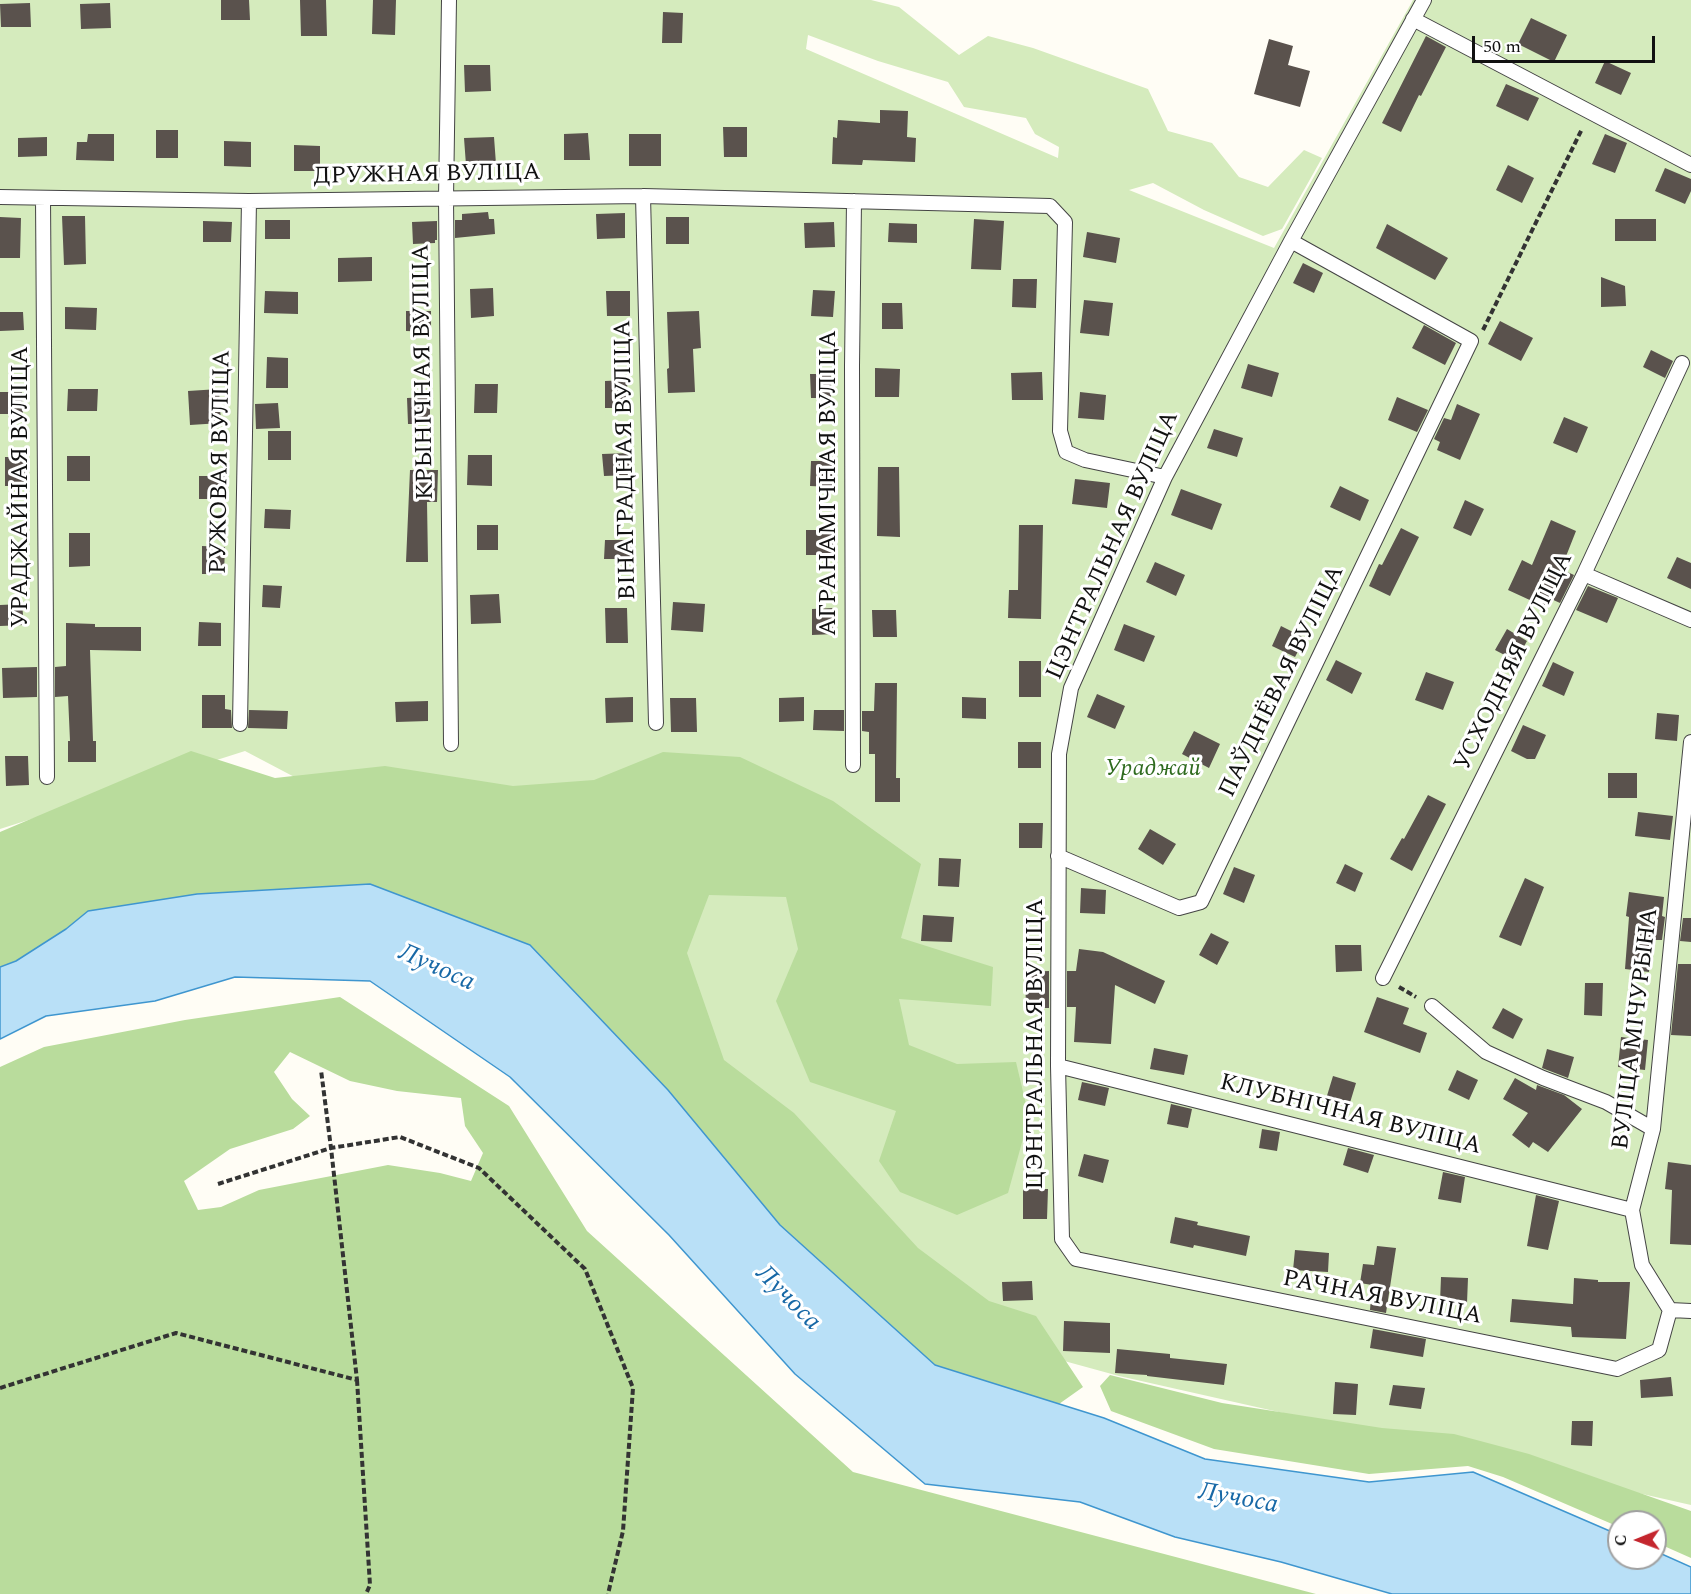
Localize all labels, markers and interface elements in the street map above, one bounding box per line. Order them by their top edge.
scale bar [1475,24,1658,62]
text: 50 m [1483,33,1521,60]
street label: ДРУЖНАЯ ВУЛІЦА [313,160,541,192]
street label: КРЫНІЧНАЯ ВУЛІЦА [408,244,442,500]
street label: ВІНАГРАДНАЯ ВУЛІЦА [610,319,644,601]
street label: АГРАНАМІЧНАЯ ВУЛІЦА [816,330,844,636]
street label: УРАДЖАЙНАЯ ВУЛІЦА [8,346,36,628]
street label: РУЖОВАЯ ВУЛІЦА [206,350,238,574]
street label: ЦЭНТРАЛЬНАЯ ВУЛІЦА [1042,407,1186,685]
street label: УСХОДНЯЯ ВУЛІЦА [1449,548,1581,776]
street label: ПАЎДНЁВАЯ ВУЛІЦА [1214,561,1352,803]
park label: Ураджай [1105,756,1201,784]
street label: ЦЭНТРАЛЬНАЯ ВУЛІЦА [1023,898,1051,1190]
street label: ВУЛІЦА МІЧУРЫНА [1608,906,1666,1152]
water label: Лучоса [393,938,479,1000]
street label: КЛУБНІЧНАЯ ВУЛІЦА [1216,1070,1484,1162]
water label: Лучоса [748,1260,826,1338]
street label: РАЧНАЯ ВУЛІЦА [1280,1266,1484,1332]
water label: Лучоса [1196,1478,1280,1522]
north arrow [1607,1510,1667,1570]
text: С [1609,1534,1633,1546]

